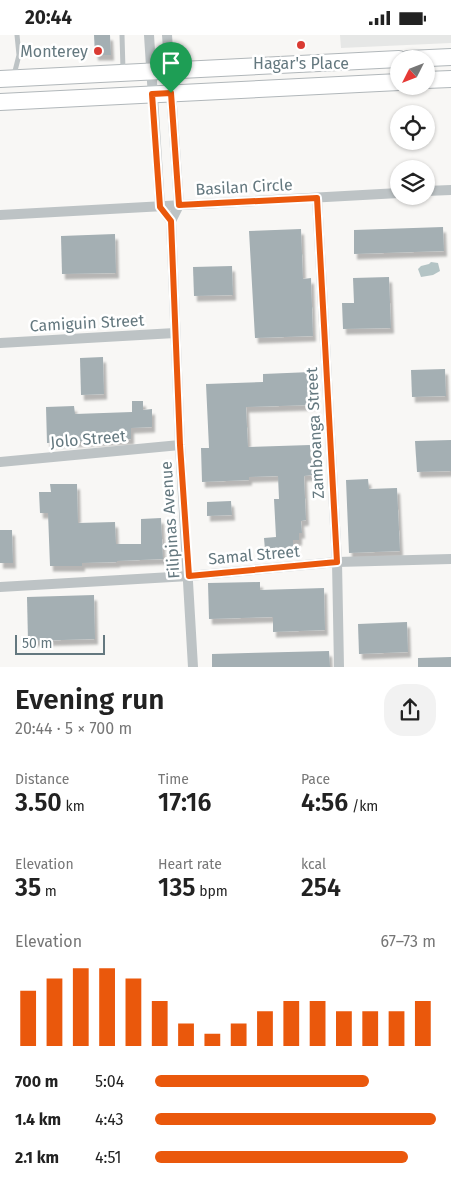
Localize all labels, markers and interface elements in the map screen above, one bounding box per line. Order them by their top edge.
text: 20:44 [25,6,72,29]
marker: Hagar's Place [295,39,307,51]
place label: Monterey [20,42,88,61]
pin [150,42,192,93]
marker: Monterey [92,45,104,57]
icon: arrive [157,49,185,77]
north arrow [390,50,435,95]
map controls [390,50,435,205]
place label: Hagar's Place [253,54,349,73]
button: locate [390,105,435,150]
button: layers [390,160,435,205]
street label: Basilan Circle [195,175,293,199]
street label: Camiguin Street [29,310,145,335]
street label: Zamboanga Street [302,367,328,499]
street label: Jolo Street [49,426,127,452]
street label: Filipinas Avenue [156,461,184,579]
street label: Samal Street [207,542,301,568]
scale bar [15,631,105,655]
text: 50 m [22,635,53,652]
text: Evening run [15,683,164,716]
button: share [384,684,436,736]
text: 20:44 · 5 × 700 m [15,719,132,738]
text: Distance [15,771,69,788]
text: Time [158,771,189,788]
text: Pace [301,771,330,788]
text: 3.50 [15,788,62,818]
text: 17:16 [158,788,211,818]
text: 4:56 [301,788,348,818]
text: km [62,798,85,815]
text: /km [348,798,378,815]
text: Elevation [15,856,74,873]
text: Heart rate [158,856,222,873]
text: kcal [301,856,326,873]
text: 35 [15,873,41,903]
text: 135 [158,873,195,903]
text: 254 [301,873,341,903]
text: m [41,883,57,900]
text: bpm [195,883,228,900]
text: Elevation [15,932,82,951]
text: 67–73 m [381,932,436,951]
text: 700 m [15,1072,58,1091]
text: 5:04 [95,1072,124,1091]
text: 1.4 km [15,1110,61,1129]
text: 4:43 [95,1110,124,1129]
text: 2.1 km [15,1148,59,1167]
text: 4:51 [95,1148,122,1167]

